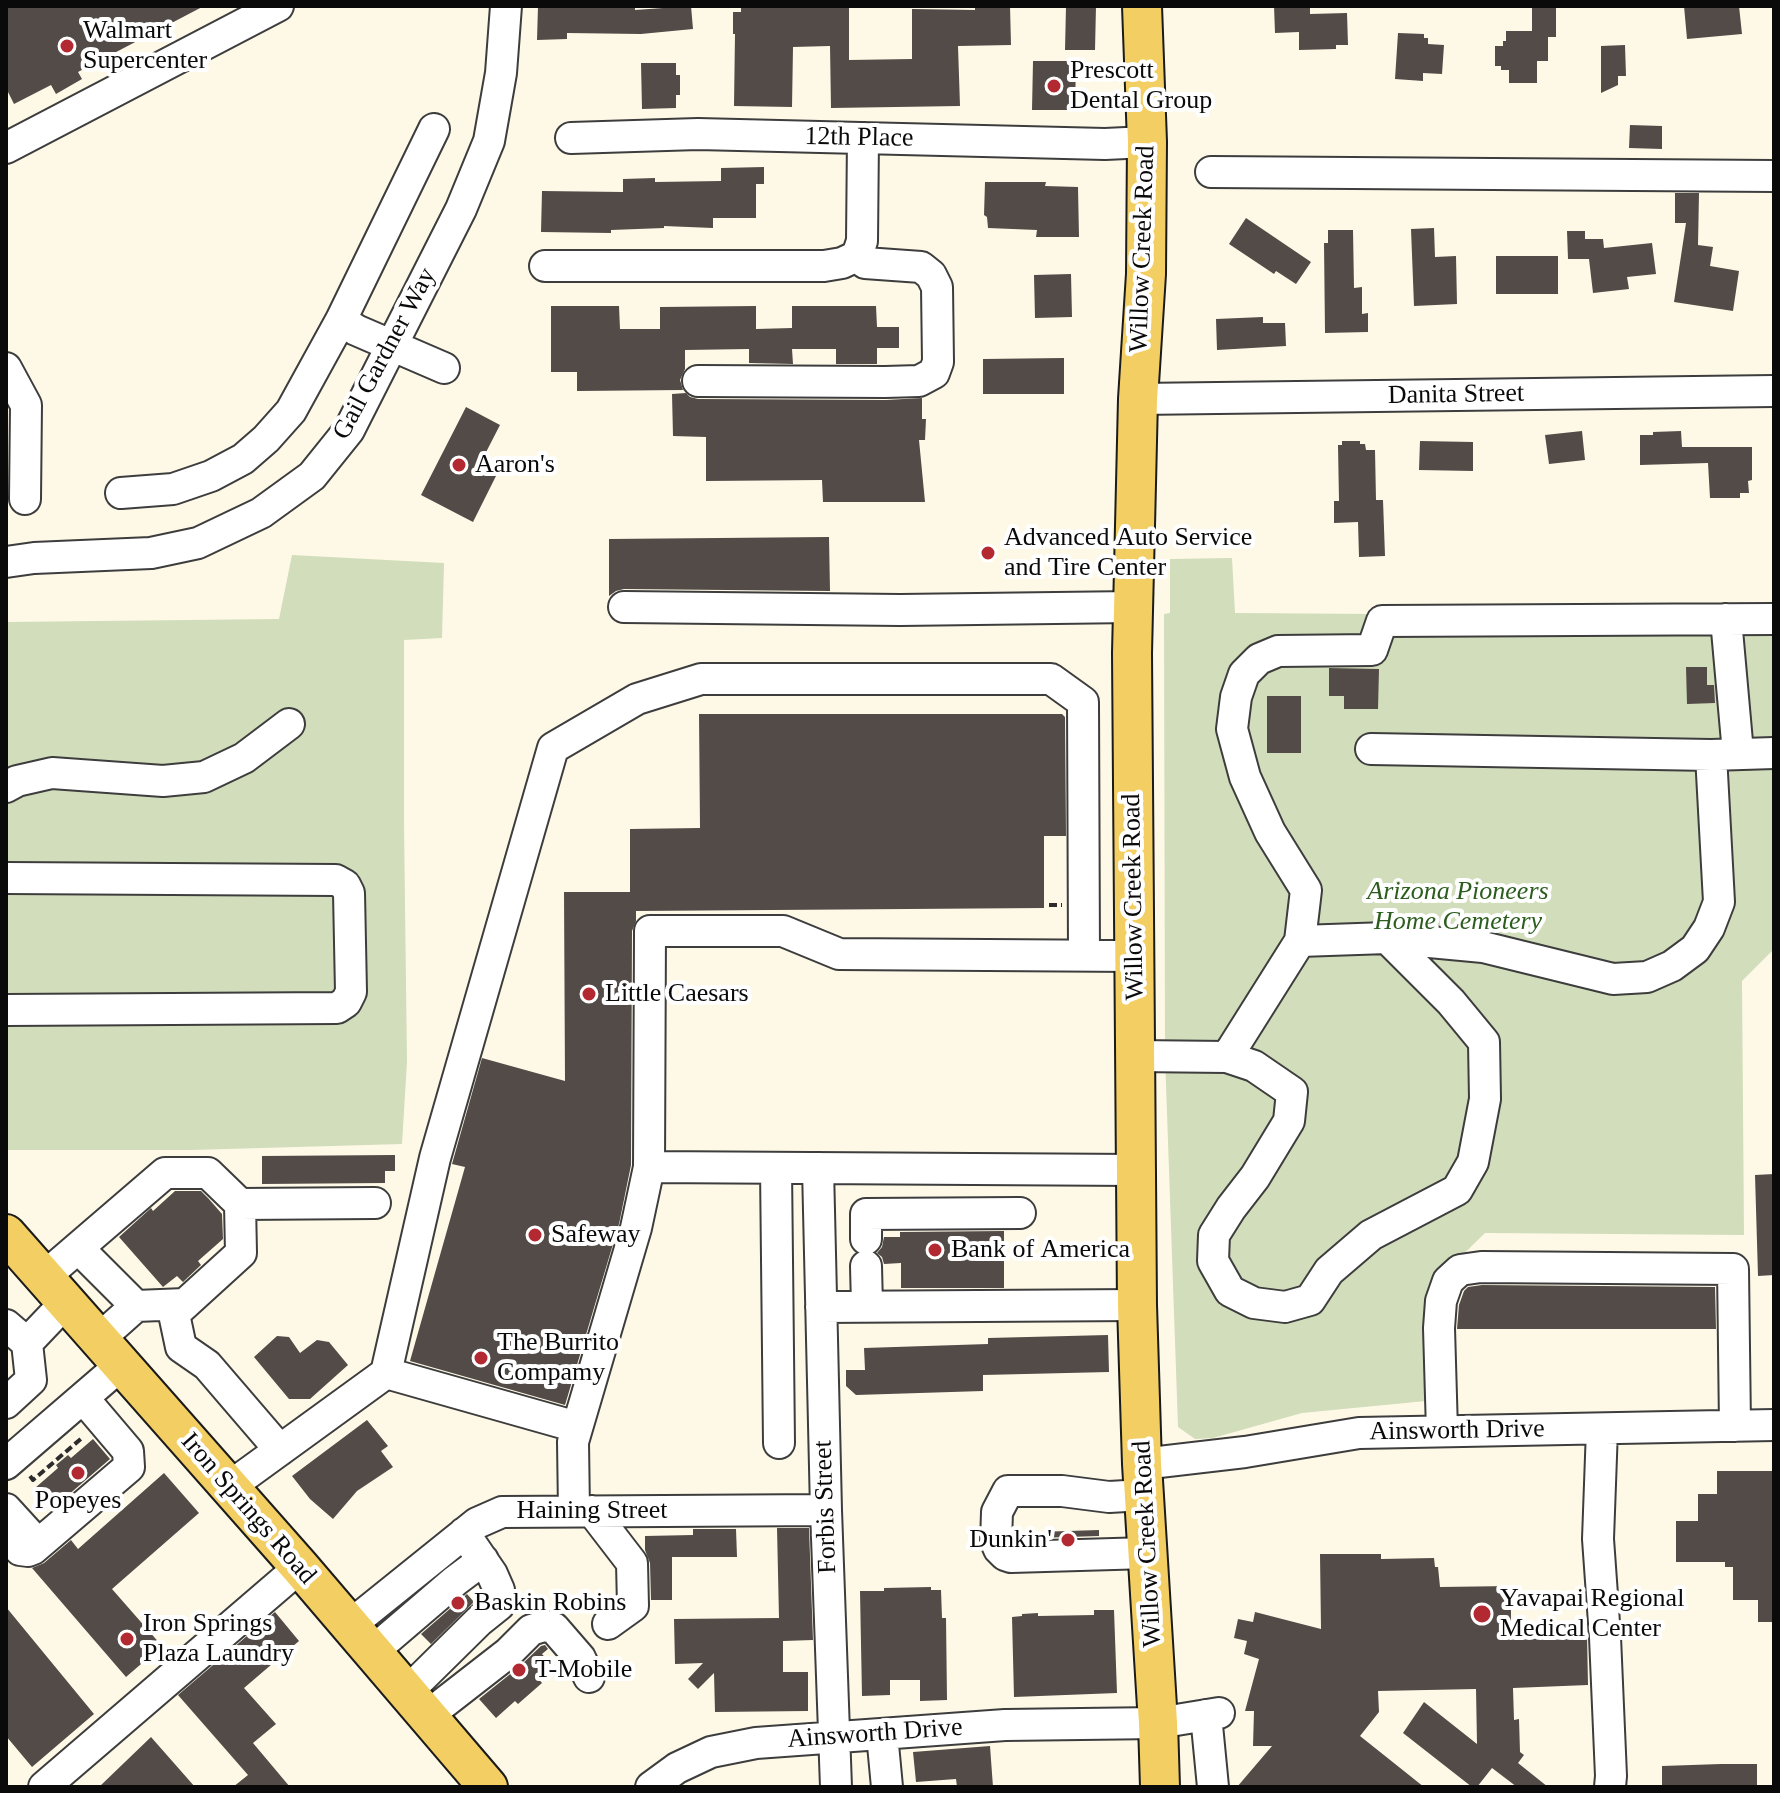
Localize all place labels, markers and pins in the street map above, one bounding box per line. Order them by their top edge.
place label: Walmart Supercenter [83,15,207,76]
marker: Walmart Supercenter [58,37,76,55]
place label: Prescott Dental Group [1070,55,1212,116]
marker: Prescott Dental Group [1045,77,1063,95]
place label: Aaron's [475,449,555,481]
marker: Aaron's [450,456,468,474]
place label: Advanced Auto Service and Tire Center [1004,522,1252,584]
marker: Advanced Auto Service and Tire Center [979,544,997,562]
place label: Little Caesars [605,978,749,1010]
marker: Little Caesars [580,985,598,1003]
place label: Safeway [551,1219,641,1251]
marker: Safeway [526,1226,544,1244]
place label: Bank of America [951,1234,1130,1266]
marker: Bank of America [926,1241,944,1259]
place label: The Burrito Compamy [497,1327,619,1388]
marker: The Burrito Compamy [472,1349,490,1367]
marker: Popeyes [69,1464,87,1482]
place label: Popeyes [35,1485,121,1517]
place label: Dunkin' [969,1524,1052,1556]
marker: Dunkin' [1059,1531,1077,1549]
place label: Yavapai Regional Medical Center [1500,1583,1684,1644]
place label: Baskin Robins [474,1587,626,1619]
marker: Baskin Robins [449,1594,467,1612]
marker: Yavapai Regional Medical Center [1471,1603,1493,1625]
place label: Iron Springs Plaza Laundry [143,1608,294,1670]
marker: Iron Springs Plaza Laundry [118,1630,136,1648]
place label: T-Mobile [535,1654,632,1686]
marker: T-Mobile [510,1661,528,1679]

